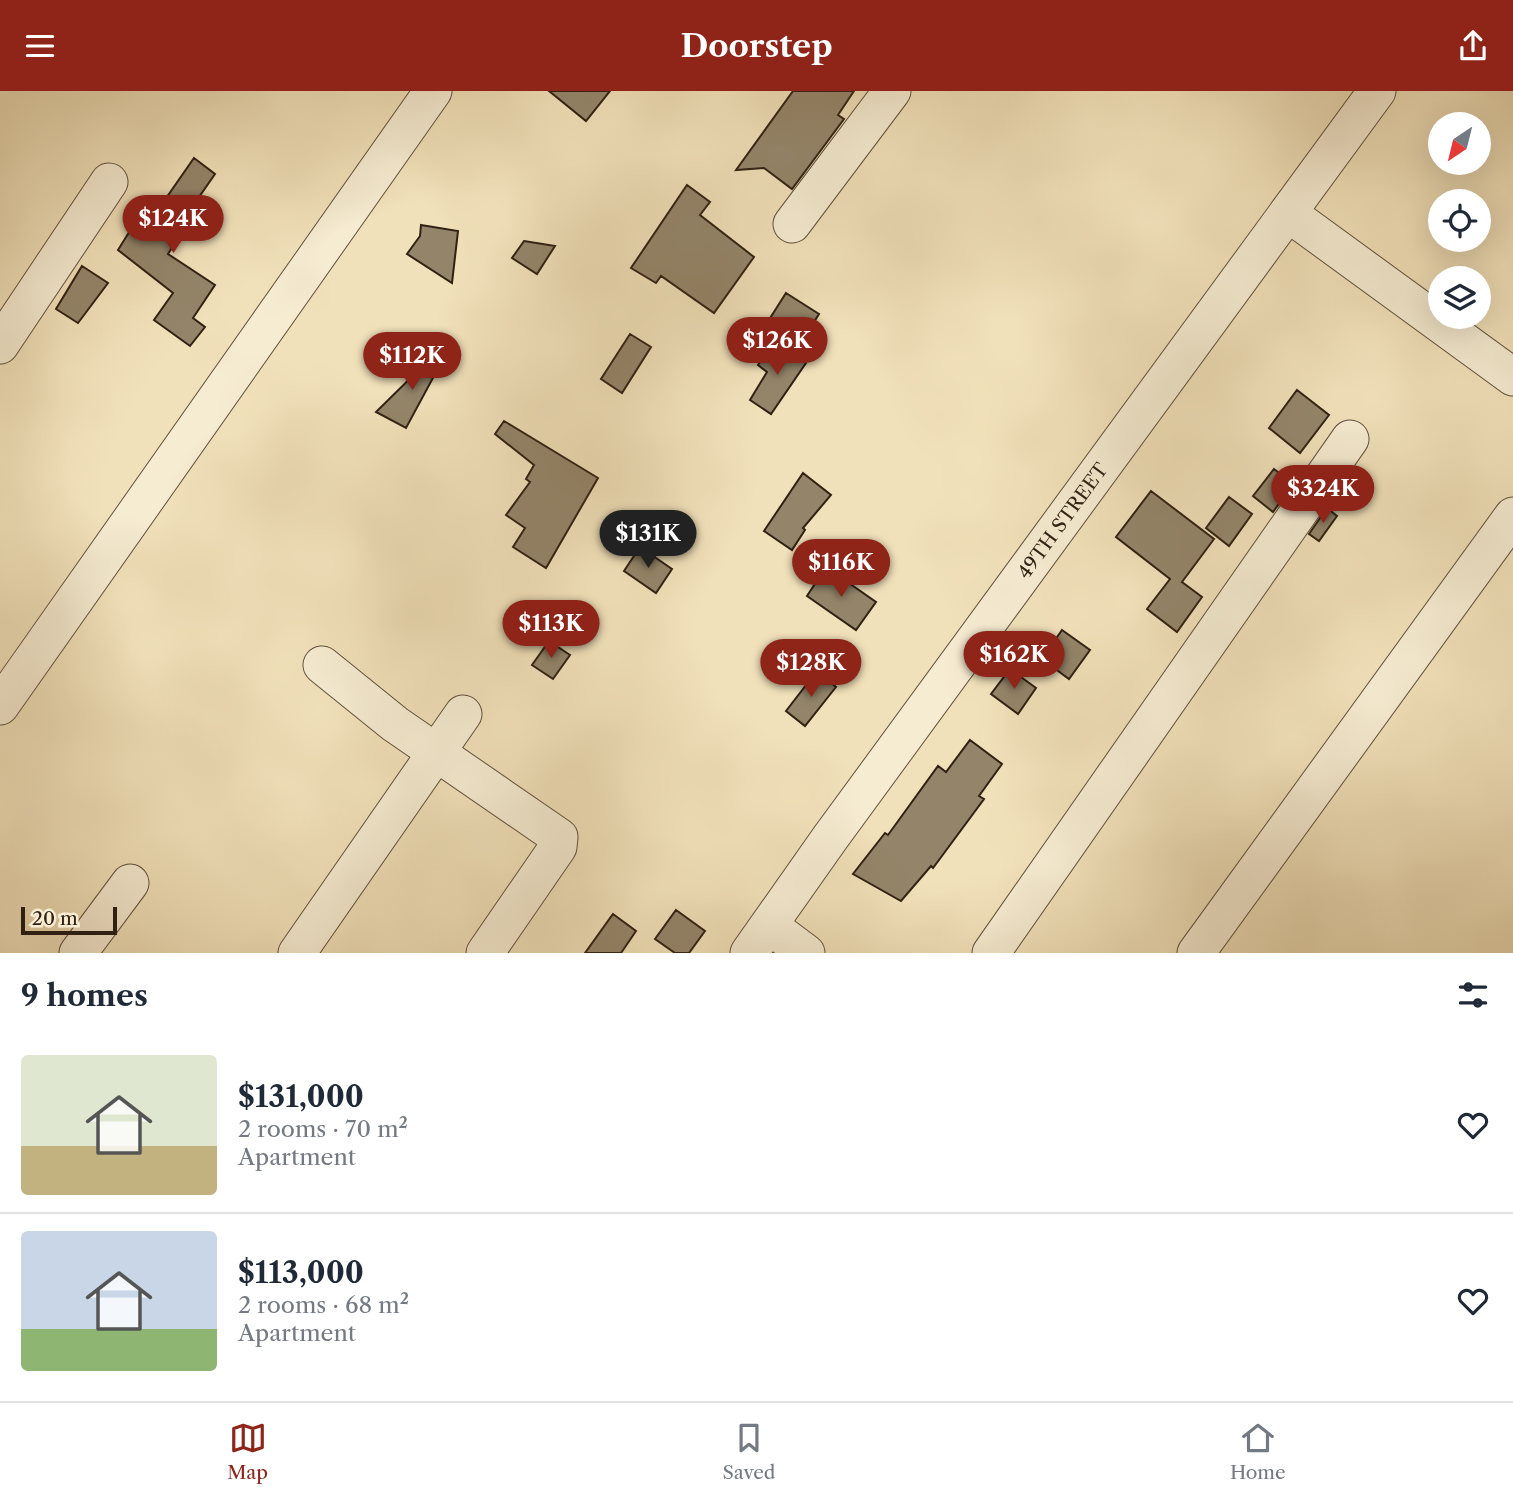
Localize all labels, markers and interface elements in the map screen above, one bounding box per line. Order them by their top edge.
text: Doorstep [680,26,833,65]
icon: menu [21,27,59,65]
icon: share [1454,27,1492,65]
north arrow [1428,112,1491,175]
map controls [1428,112,1491,329]
button: locate [1428,189,1491,252]
pin: $124K [124,195,222,255]
text: $124K [139,204,207,232]
button: layers [1428,266,1491,329]
pin: $126K [728,317,826,377]
text: $126K [743,326,811,354]
pin: $112K [363,333,461,392]
text: $112K [379,341,445,369]
street label: 49TH STREET [1012,458,1113,583]
pin: $324K [1274,465,1372,525]
text: $324K [1287,474,1359,502]
pin: $131K [599,511,697,570]
text: $131K [616,519,680,547]
pin: $116K [792,539,890,599]
text: $116K [808,548,874,576]
pin: $113K [502,601,600,660]
text: $113K [519,609,583,637]
pin: $162K [965,631,1063,691]
pin: $128K [762,639,860,699]
text: $162K [980,640,1048,668]
text: $128K [776,648,846,676]
scale bar [21,904,117,936]
text: 20 m [32,907,78,930]
icon: filters [1454,976,1492,1014]
text: 9 homes [21,977,148,1014]
text: $131,000 [238,1078,364,1115]
icon: home [77,1083,161,1167]
icon: heart [1454,1106,1492,1144]
text: 2 rooms · 70 m² [238,1115,408,1143]
text: Apartment [238,1143,356,1171]
text: $113,000 [238,1254,364,1291]
icon: home [77,1259,161,1343]
icon: heart [1454,1282,1492,1320]
text: 2 rooms · 68 m² [238,1291,409,1319]
text: Apartment [238,1319,356,1347]
tab: Map [227,1419,268,1484]
tab: Saved [723,1419,775,1484]
tab: Home [1230,1419,1286,1484]

